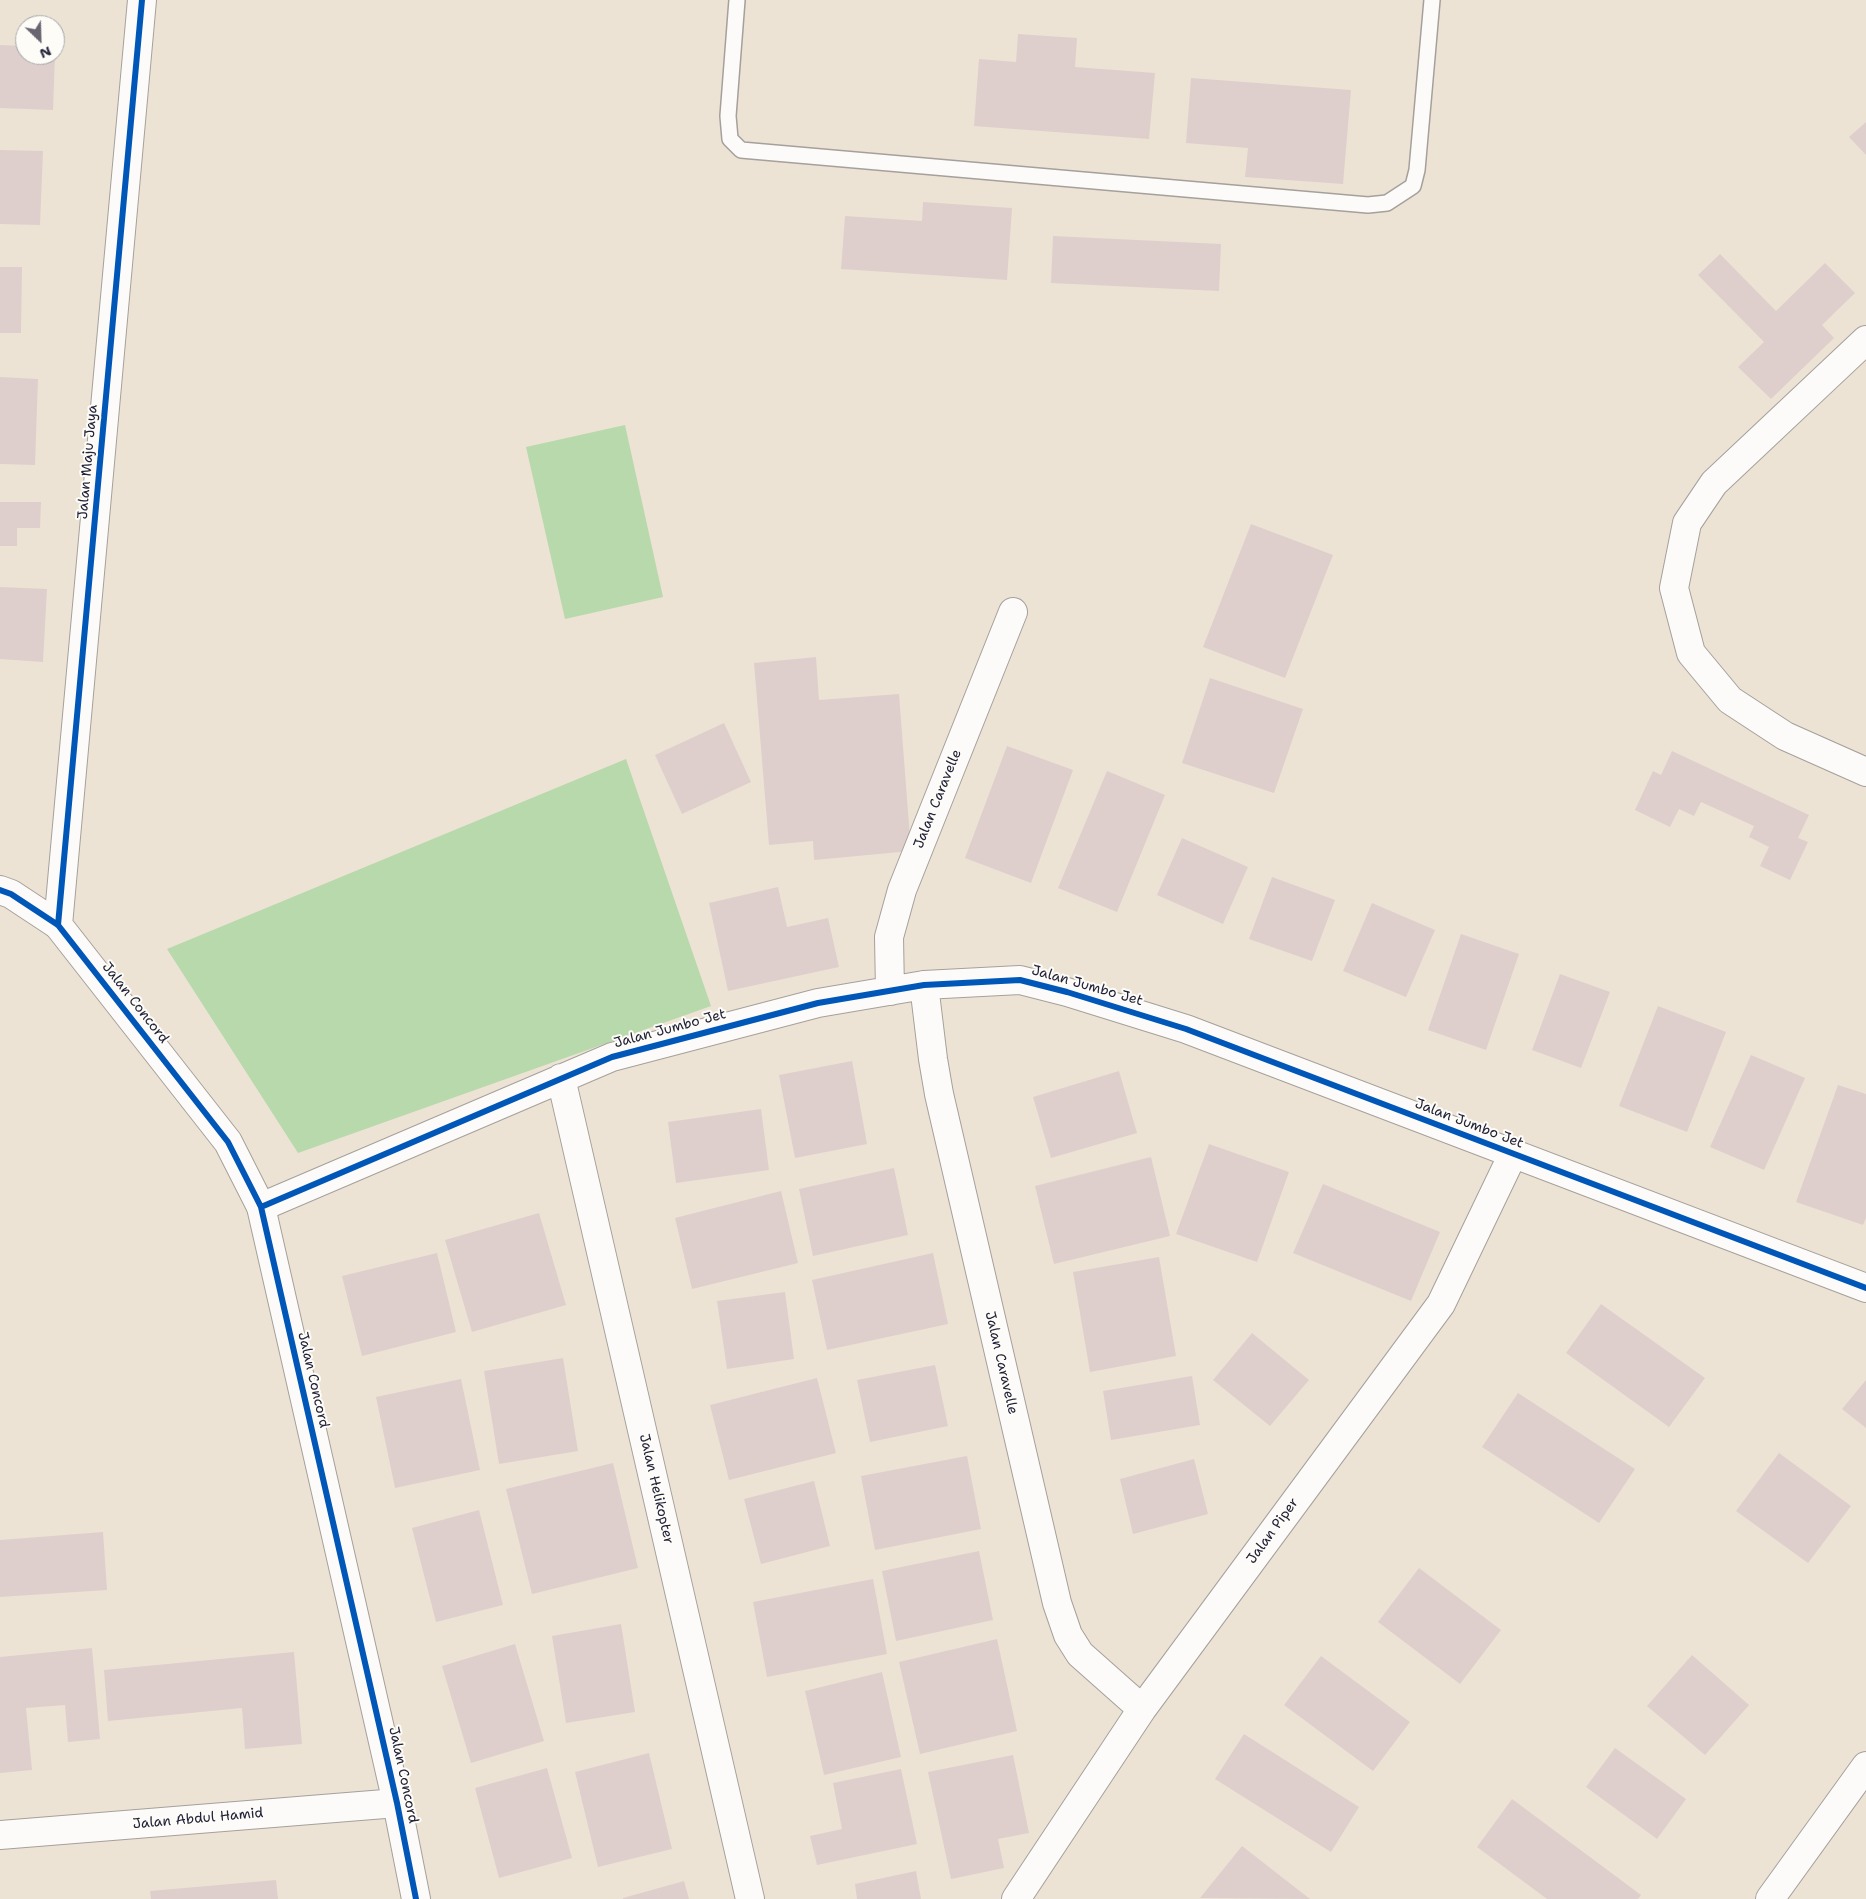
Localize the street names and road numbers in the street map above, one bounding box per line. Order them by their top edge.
street label: Jalan Maju Jaya [75,404,101,520]
street label: Jalan Caravelle [911,747,965,851]
street label: Jalan Concord [98,959,172,1047]
street label: Jalan Jumbo Jet [1029,962,1145,1010]
street label: Jalan Jumbo Jet [612,1006,728,1052]
street label: Jalan Jumbo Jet [1412,1096,1526,1152]
street label: Jalan Caravelle [981,1310,1021,1416]
street label: Jalan Concord [294,1330,332,1430]
street label: Jalan Helikopter [635,1432,677,1546]
street label: Jalan Piper [1244,1495,1302,1567]
street label: Jalan Concord [385,1725,421,1825]
street label: Jalan Abdul Hamid [132,1805,264,1833]

